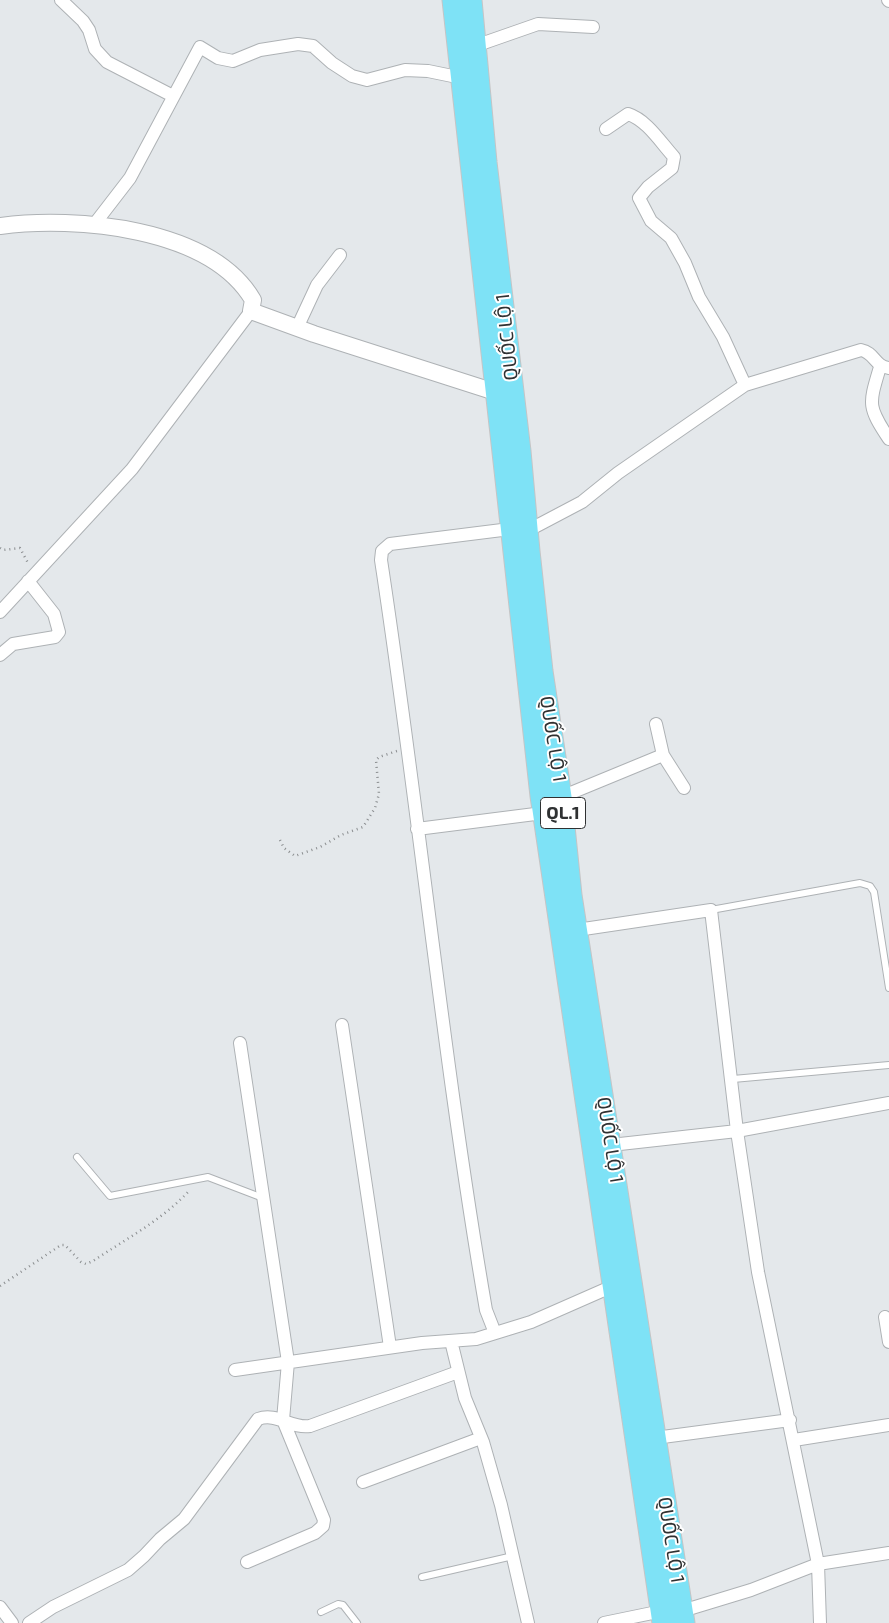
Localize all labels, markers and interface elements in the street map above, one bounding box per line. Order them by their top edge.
street label: QUỐC LỘ 1 [491,293,523,381]
street label: QUỐC LỘ 1 [535,694,571,784]
road number: QL.1 [540,798,586,828]
street label: QUỐC LỘ 1 [592,1095,628,1185]
street label: QUỐC LỘ 1 [653,1495,689,1585]

